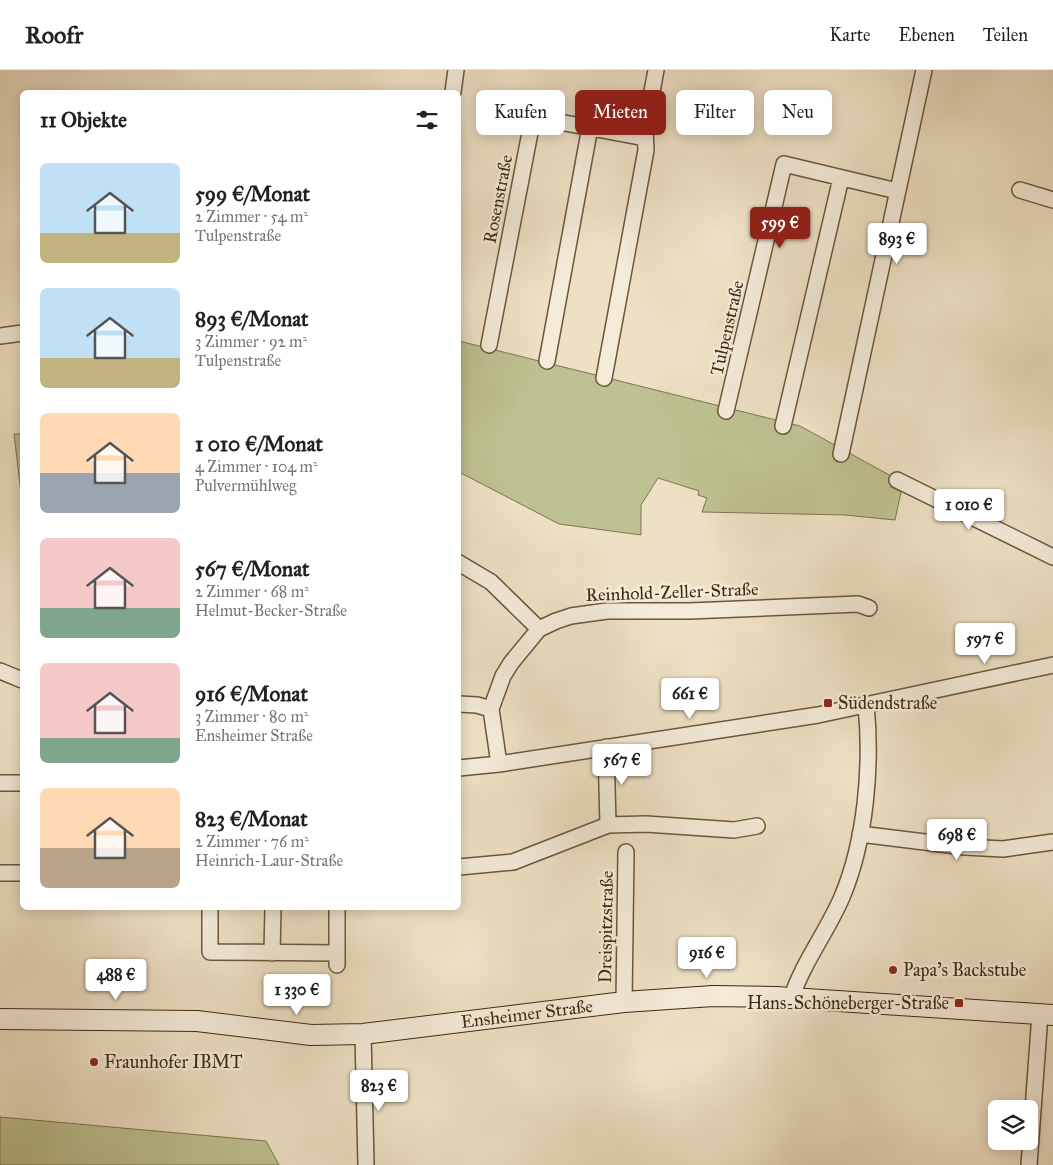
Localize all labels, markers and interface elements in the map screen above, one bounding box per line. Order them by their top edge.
text: Roofr [25,20,83,50]
text: Karte [830,24,871,46]
text: Ebenen [899,24,955,46]
text: Teilen [983,24,1028,46]
chip: Kaufen [476,90,565,135]
chip: Mieten [575,90,666,135]
chip: Filter [676,90,754,135]
chip: Neu [764,90,832,135]
icon: filters [413,106,441,134]
text: 11 Objekte [40,107,127,133]
street label: Rosenstraße [479,153,517,245]
text: 599 €/Monat [195,181,310,207]
icon: home [80,183,140,243]
pin: 599 € [745,206,815,249]
text: 2 Zimmer · 54 m² [195,207,308,226]
text: 599 € [761,213,799,232]
pin: 893 € [862,222,932,265]
text: Tulpenstraße [195,226,281,245]
text: 893 € [879,229,915,248]
street label: Tulpenstraße [705,278,749,378]
text: 893 €/Monat [195,306,309,332]
icon: home [80,308,140,368]
text: 3 Zimmer · 92 m² [195,332,307,351]
text: Tulpenstraße [195,351,281,370]
text: 1 010 €/Monat [195,431,323,457]
icon: home [80,433,140,493]
text: 4 Zimmer · 104 m² [195,457,318,476]
text: Pulvermühlweg [195,476,296,495]
pin: 1 010 € [923,488,1015,531]
text: 1 010 € [945,495,993,514]
text: 567 €/Monat [195,556,309,582]
icon: home [80,558,140,618]
street label: Reinhold-Zeller-Straße [585,578,759,606]
text: 2 Zimmer · 68 m² [195,582,309,601]
text: Helmut-Becker-Straße [195,601,347,620]
pin: 597 € [950,622,1020,665]
text: 597 € [966,629,1004,648]
pin: 661 € [655,678,725,720]
text: 916 €/Monat [195,681,308,707]
icon: home [80,683,140,743]
text: 661 € [672,684,708,703]
place label: Südendstraße [838,692,937,714]
marker: Südendstraße [822,697,834,709]
text: 3 Zimmer · 80 m² [195,707,308,726]
text: Ensheimer Straße [195,726,313,745]
pin: 567 € [587,744,657,786]
text: 567 € [603,750,641,769]
text: 823 €/Monat [195,806,308,832]
icon: home [80,808,140,868]
pin: 698 € [922,818,992,861]
text: 698 € [938,825,976,844]
text: 2 Zimmer · 76 m² [195,832,309,851]
text: Heinrich-Laur-Straße [195,851,343,870]
street label: Dreispitzstraße [594,871,618,983]
pin: 916 € [672,936,742,979]
text: 916 € [689,943,725,962]
pin: 488 € [81,958,151,1001]
place label: Papa's Backstube [903,959,1026,981]
marker: Papa's Backstube [887,964,899,976]
text: 488 € [96,965,136,984]
pin: 1 330 € [251,974,343,1016]
text: 1 330 € [274,980,320,999]
place label: Hans-Schöneberger-Straße [747,992,949,1015]
street label: Ensheimer Straße [460,995,594,1033]
marker: Hans-Schöneberger-Straße [953,997,965,1009]
place label: Fraunhofer IBMT [104,1051,243,1073]
marker: Fraunhofer IBMT [88,1056,100,1068]
pin: 823 € [344,1070,414,1112]
text: 823 € [361,1076,397,1095]
map controls [988,1100,1038,1150]
button: layers [988,1100,1038,1150]

